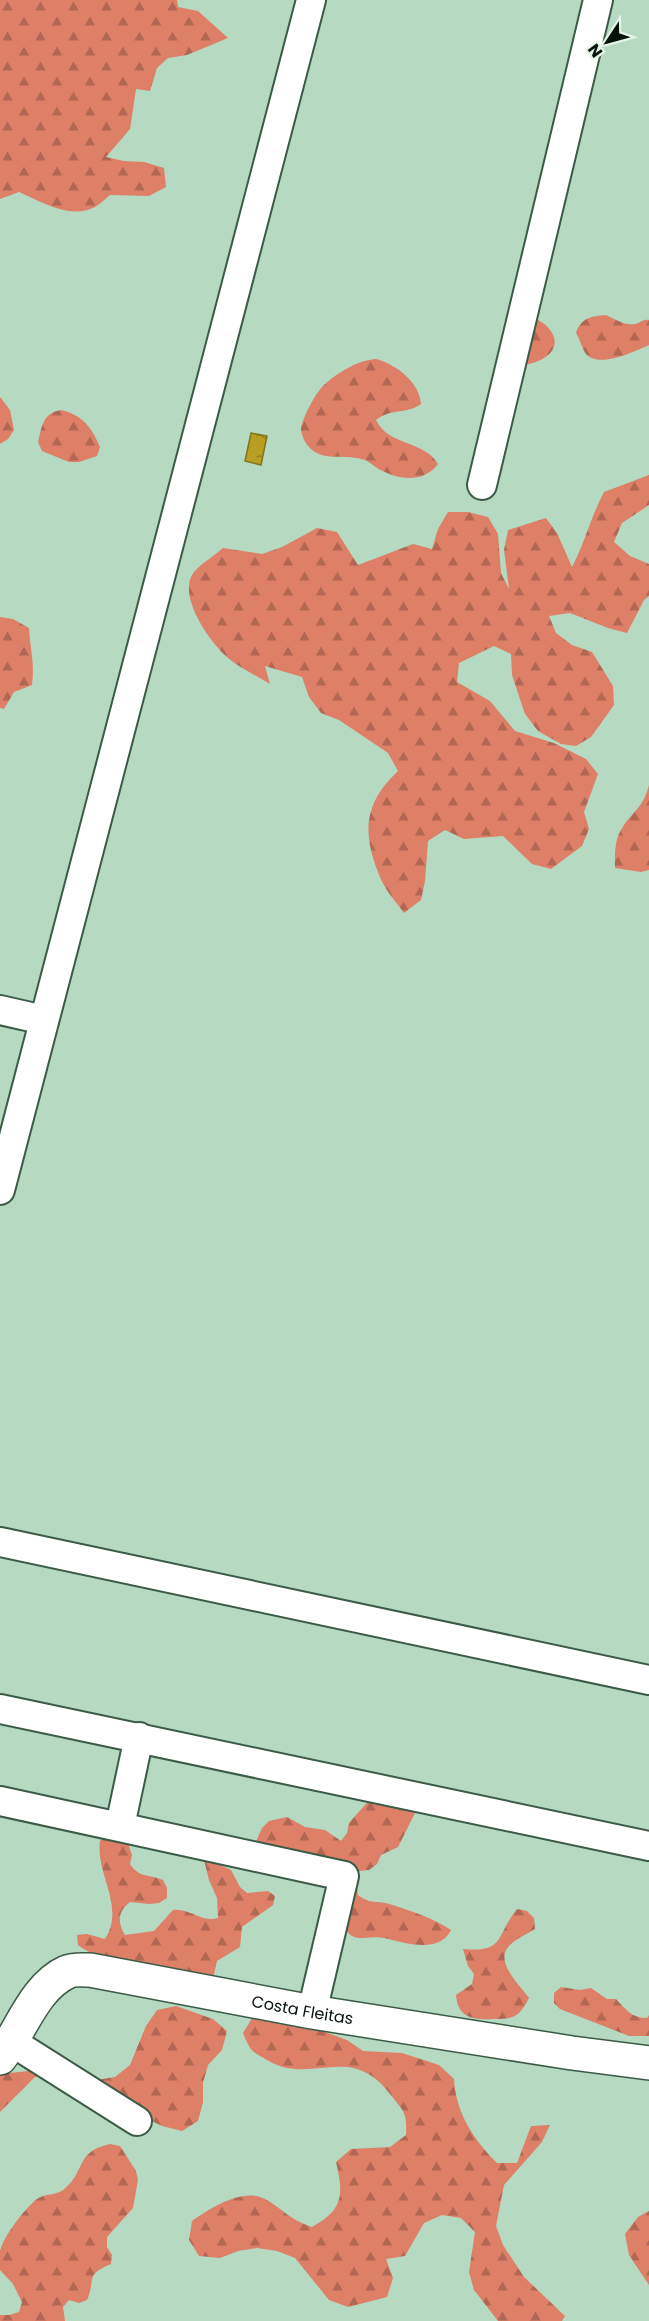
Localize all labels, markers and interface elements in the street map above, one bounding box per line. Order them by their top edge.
north arrow [577,12,637,72]
text: N [582,39,608,62]
street label: Costa Fleitas [250,1990,355,2030]

